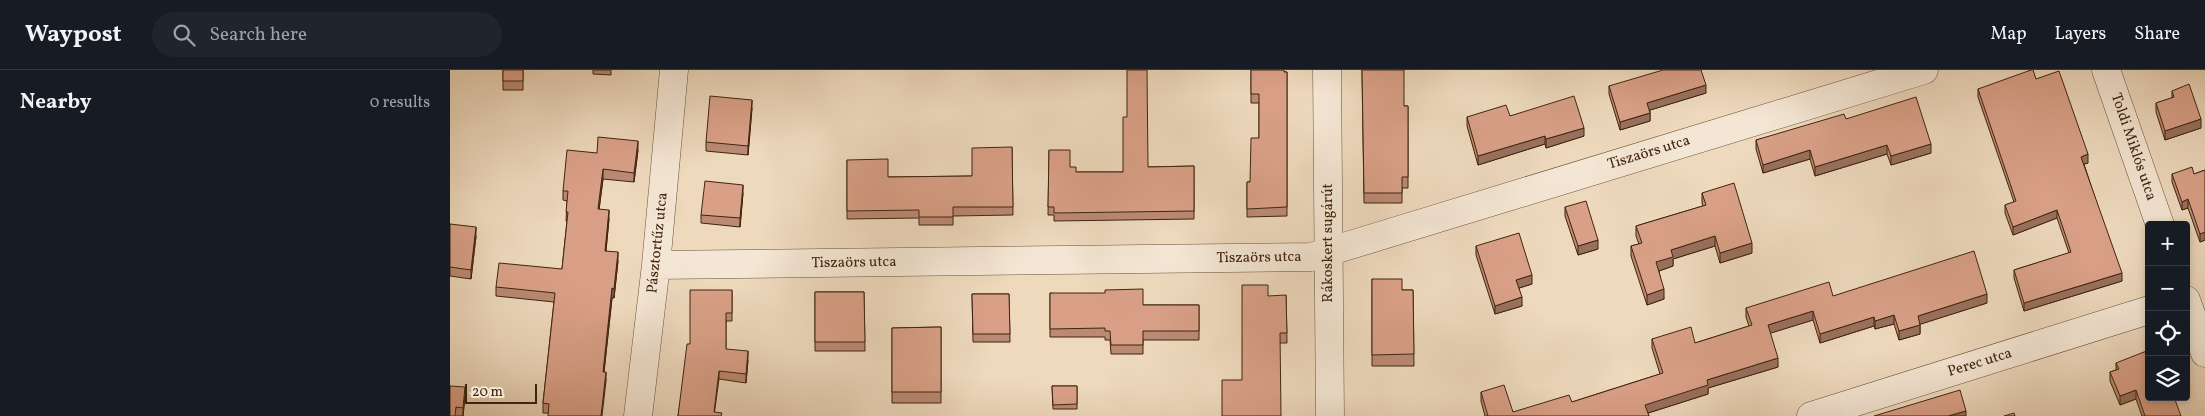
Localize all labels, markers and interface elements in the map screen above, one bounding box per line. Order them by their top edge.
search box [152,12,502,57]
text: Waypost [25,18,122,52]
icon: search [170,21,198,49]
text: Search here [210,22,307,48]
text: Map [1990,22,2026,47]
text: Layers [2054,22,2106,47]
text: Share [2134,22,2180,47]
text: Nearby [20,88,91,117]
street label: Toldi Miklós utca [2105,90,2161,204]
text: 0 results [370,92,430,114]
street label: Tiszaörs utca [1605,130,1693,176]
street label: Rákoskert sugárút [1318,183,1339,303]
street label: Pásztortűz utca [642,191,674,295]
map controls [2145,221,2190,401]
button: + [2145,221,2190,266]
street label: Tiszaörs utca [1216,247,1302,269]
street label: Tiszaörs utca [811,252,897,274]
button: − [2145,266,2190,311]
button: locate [2145,311,2190,356]
street label: Perec utca [1945,343,2015,383]
button: layers [2145,356,2190,401]
scale bar [465,381,538,404]
text: 20 m [472,383,503,402]

